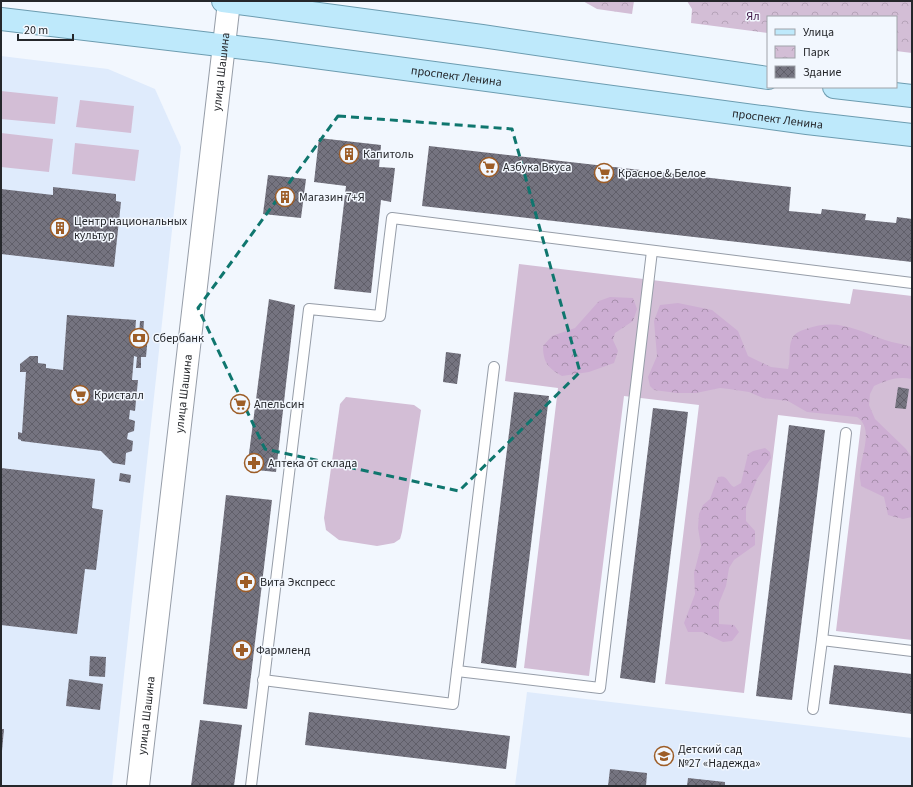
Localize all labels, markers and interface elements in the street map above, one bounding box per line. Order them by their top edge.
park label: Ял [746,8,760,25]
scale bar [18,16,73,42]
legend [767,16,897,88]
text: 20 m [24,22,48,39]
text: Улица [803,24,834,41]
street label: улица Шашина [208,32,234,112]
text: Парк [803,44,829,61]
street label: проспект Ленина [410,62,503,91]
text: Здание [803,64,842,81]
street label: проспект Ленина [731,105,824,134]
building icon: Капитоль [338,143,360,165]
place label: Капитоль [363,146,414,163]
supermarket icon: Азбука Вкуса [478,156,500,178]
place label: Азбука Вкуса [503,159,571,176]
supermarket icon: Красное & Белое [593,162,615,184]
place label: Красное & Белое [618,165,706,182]
building icon: Магазин 7+Я [274,186,296,208]
place label: Магазин 7+Я [299,189,365,206]
place label: Центр национальных культур [74,213,188,244]
building icon: Центр национальных культур [49,217,71,239]
bank icon: Сбербанк [128,327,150,349]
place label: Сбербанк [153,330,204,347]
street label: улица Шашина [171,353,197,434]
supermarket icon: Кристалл [69,384,91,406]
place label: Кристалл [94,387,144,404]
supermarket icon: Апельсин [229,393,251,415]
place label: Апельсин [254,396,304,413]
pharmacy icon: Аптека от склада [243,452,265,474]
place label: Аптека от склада [268,455,357,472]
pharmacy icon: Вита Экспресс [235,571,257,593]
place label: Вита Экспресс [260,574,336,591]
pharmacy icon: Фармленд [231,639,253,661]
place label: Фармленд [256,642,311,659]
street label: улица Шашина [134,675,160,756]
place label: Детский сад №27 «Надежда» [678,741,760,772]
school or university icon: Детский сад №27 «Надежда» [653,745,675,767]

